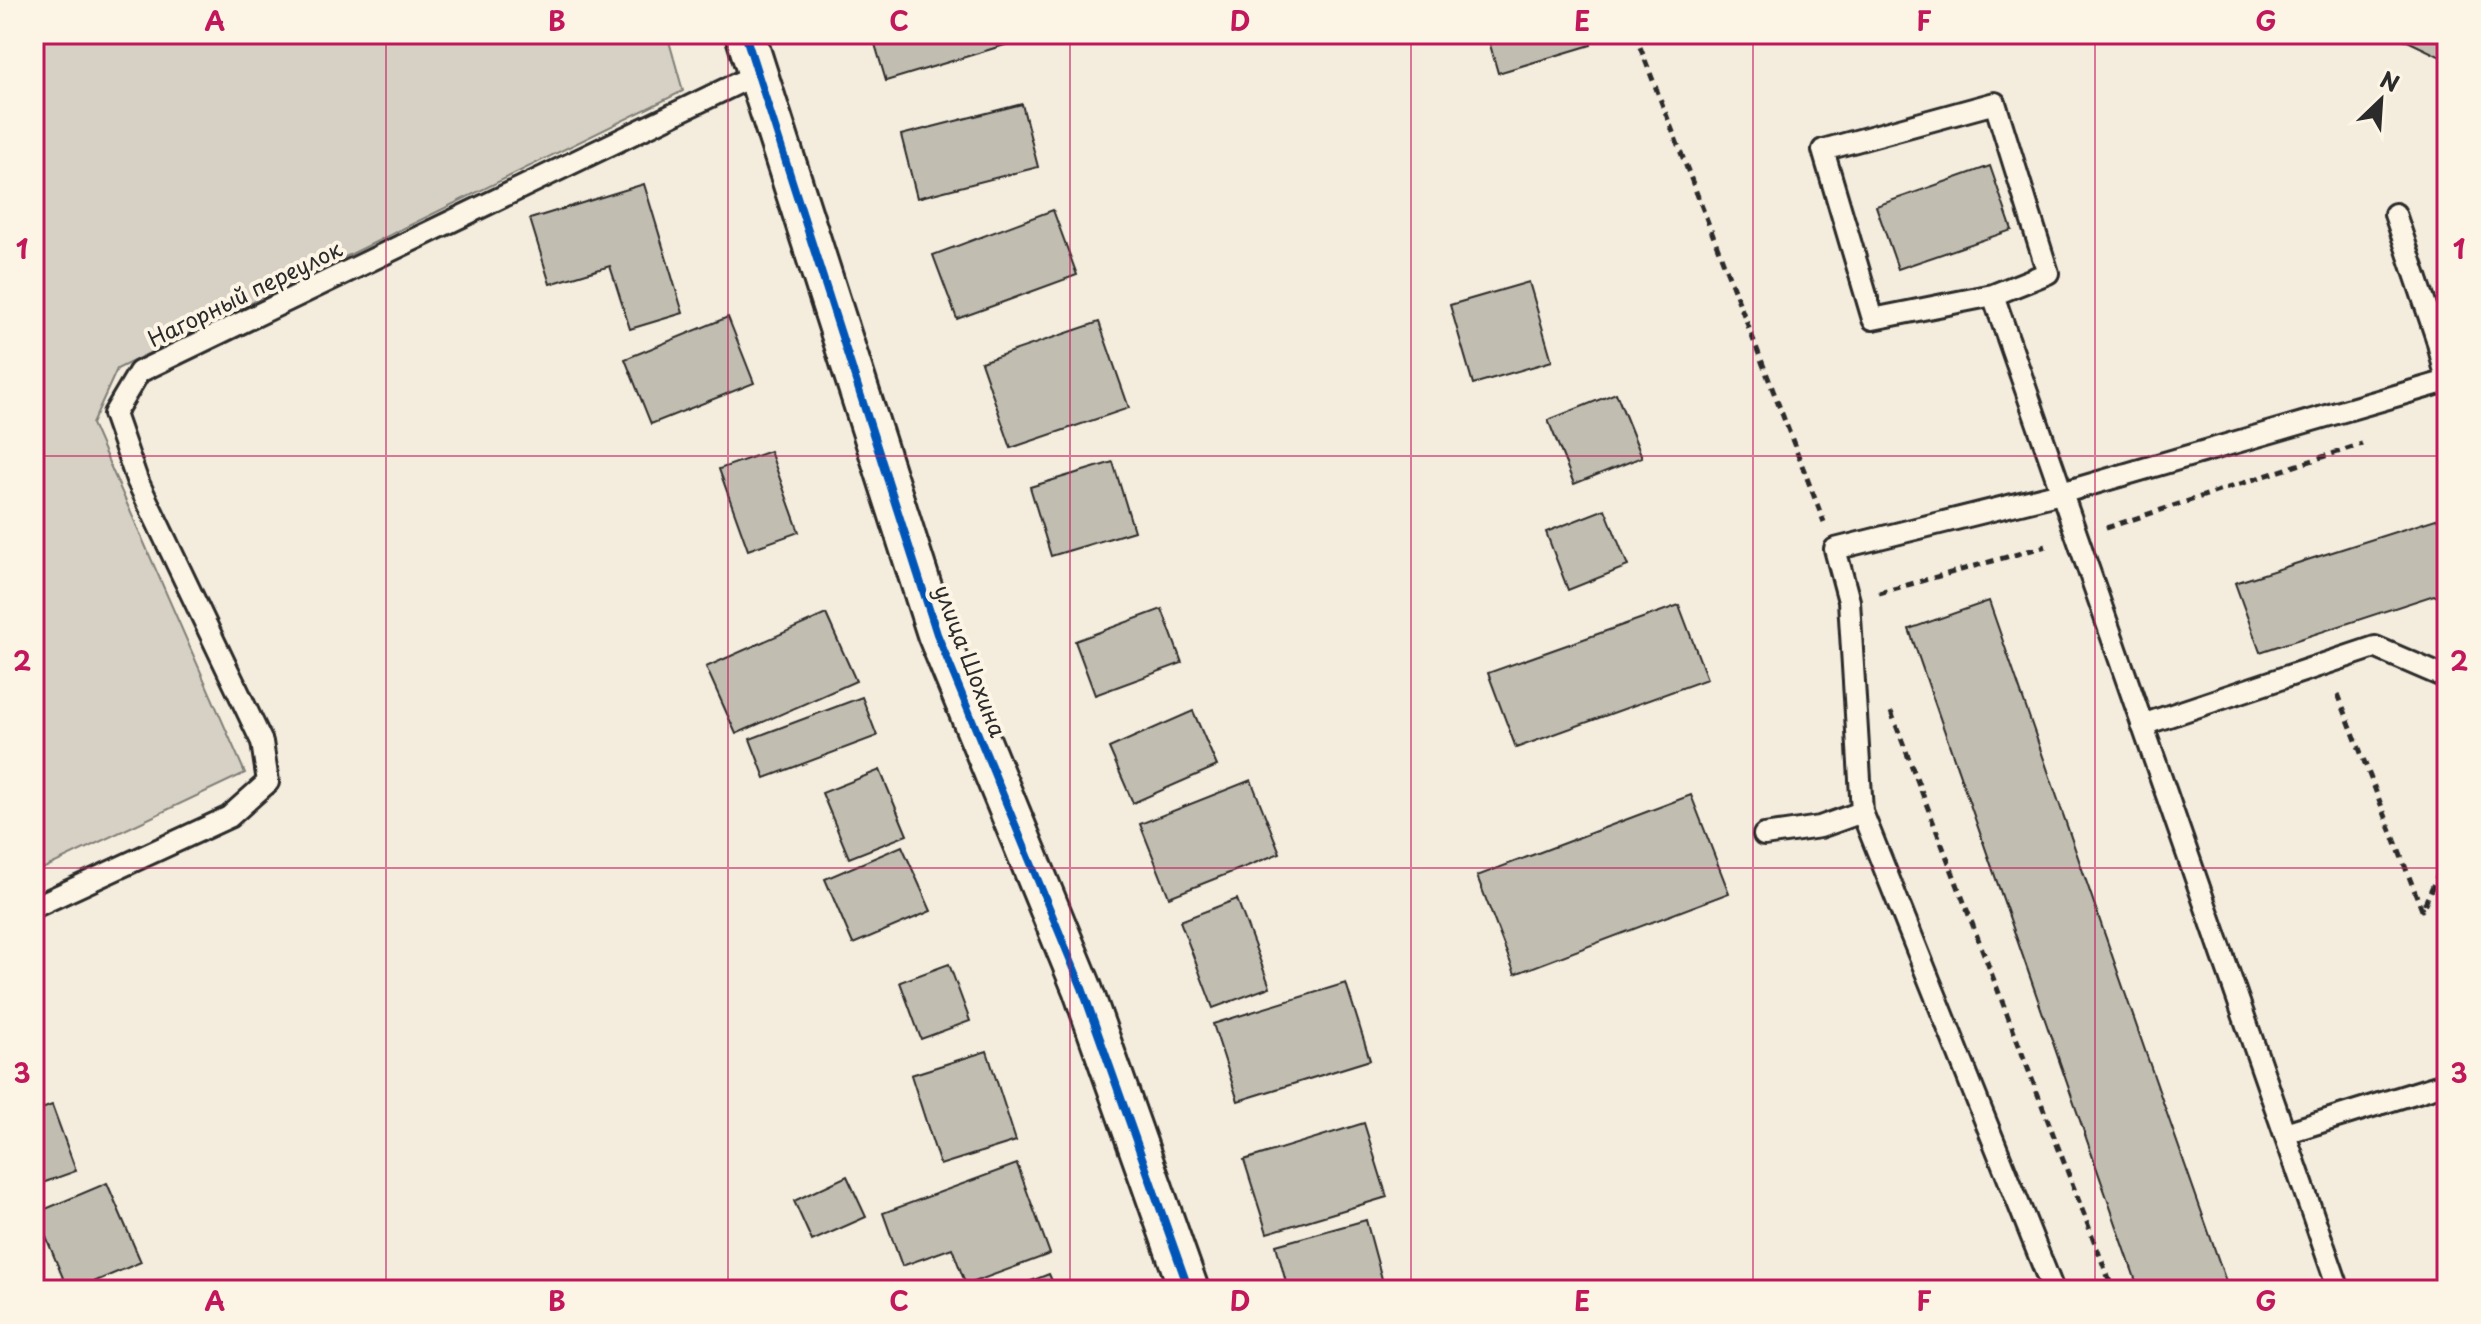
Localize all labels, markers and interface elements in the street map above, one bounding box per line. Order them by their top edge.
text: A [205,1,225,40]
text: B [548,1,566,40]
text: C [889,1,909,40]
text: D [1230,1,1250,40]
text: E [1574,1,1590,40]
text: F [1916,1,1932,40]
text: G [2255,1,2277,40]
north arrow [2341,60,2421,140]
text: N [2375,62,2405,99]
text: 1 [16,229,28,268]
text: 1 [2453,229,2465,268]
street label: Нагорный переулок [142,231,348,354]
street label: улица Шохина [927,579,1016,742]
text: 2 [13,641,31,680]
text: 2 [2450,641,2468,680]
text: 3 [13,1053,31,1092]
text: 3 [2450,1053,2468,1092]
text: A [205,1281,225,1320]
text: B [548,1281,566,1320]
text: C [889,1281,909,1320]
text: D [1230,1281,1250,1320]
text: E [1574,1281,1590,1320]
text: F [1916,1281,1932,1320]
text: G [2255,1281,2277,1320]

